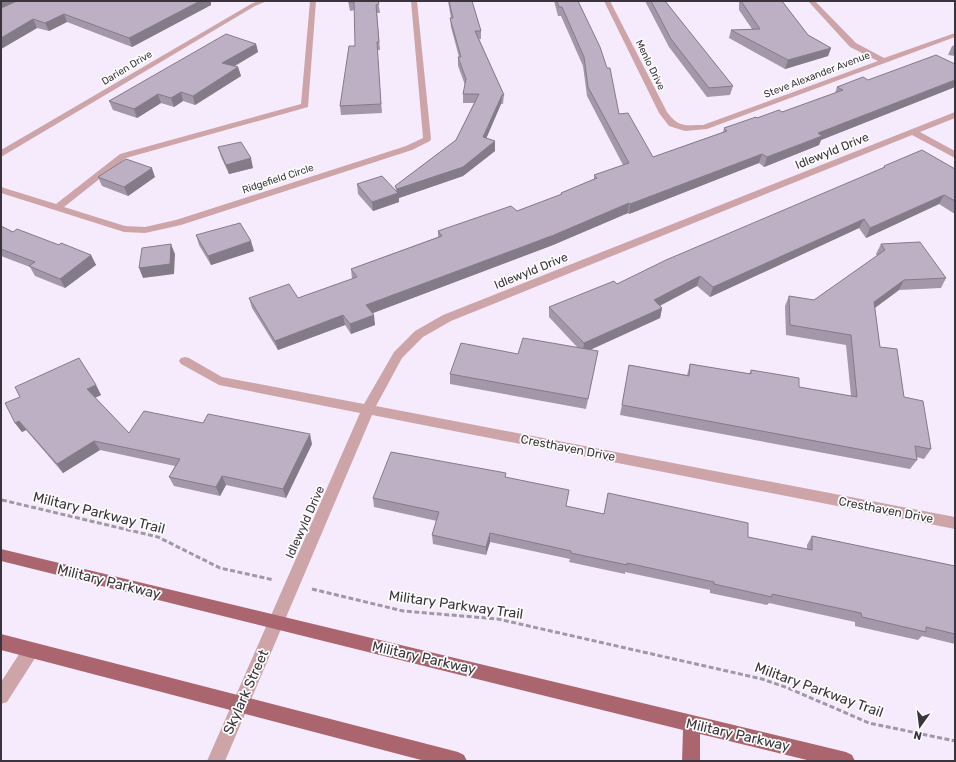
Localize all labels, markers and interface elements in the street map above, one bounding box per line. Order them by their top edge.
street label: Menlo Drive [633,38,667,92]
street label: Darien Drive [100,48,155,88]
street label: Steve Alexander Avenue [762,49,872,101]
street label: Idlewyld Drive [793,130,871,172]
street label: Ridgefield Circle [241,162,316,196]
street label: Idlewyld Drive [492,250,570,292]
street label: Cresthaven Drive [520,432,617,464]
street label: Idlewyld Drive [283,483,327,560]
street label: Military Parkway Trail [31,488,167,538]
street label: Cresthaven Drive [838,494,935,526]
street label: Military Parkway [55,561,163,603]
street label: Military Parkway Trail [388,587,524,623]
street label: Military Parkway [370,638,478,678]
street label: Skylark Street [220,646,273,737]
street label: Military Parkway Trail [752,659,886,721]
north arrow [900,706,940,746]
street label: Military Parkway [684,715,792,755]
text: N [912,728,923,742]

